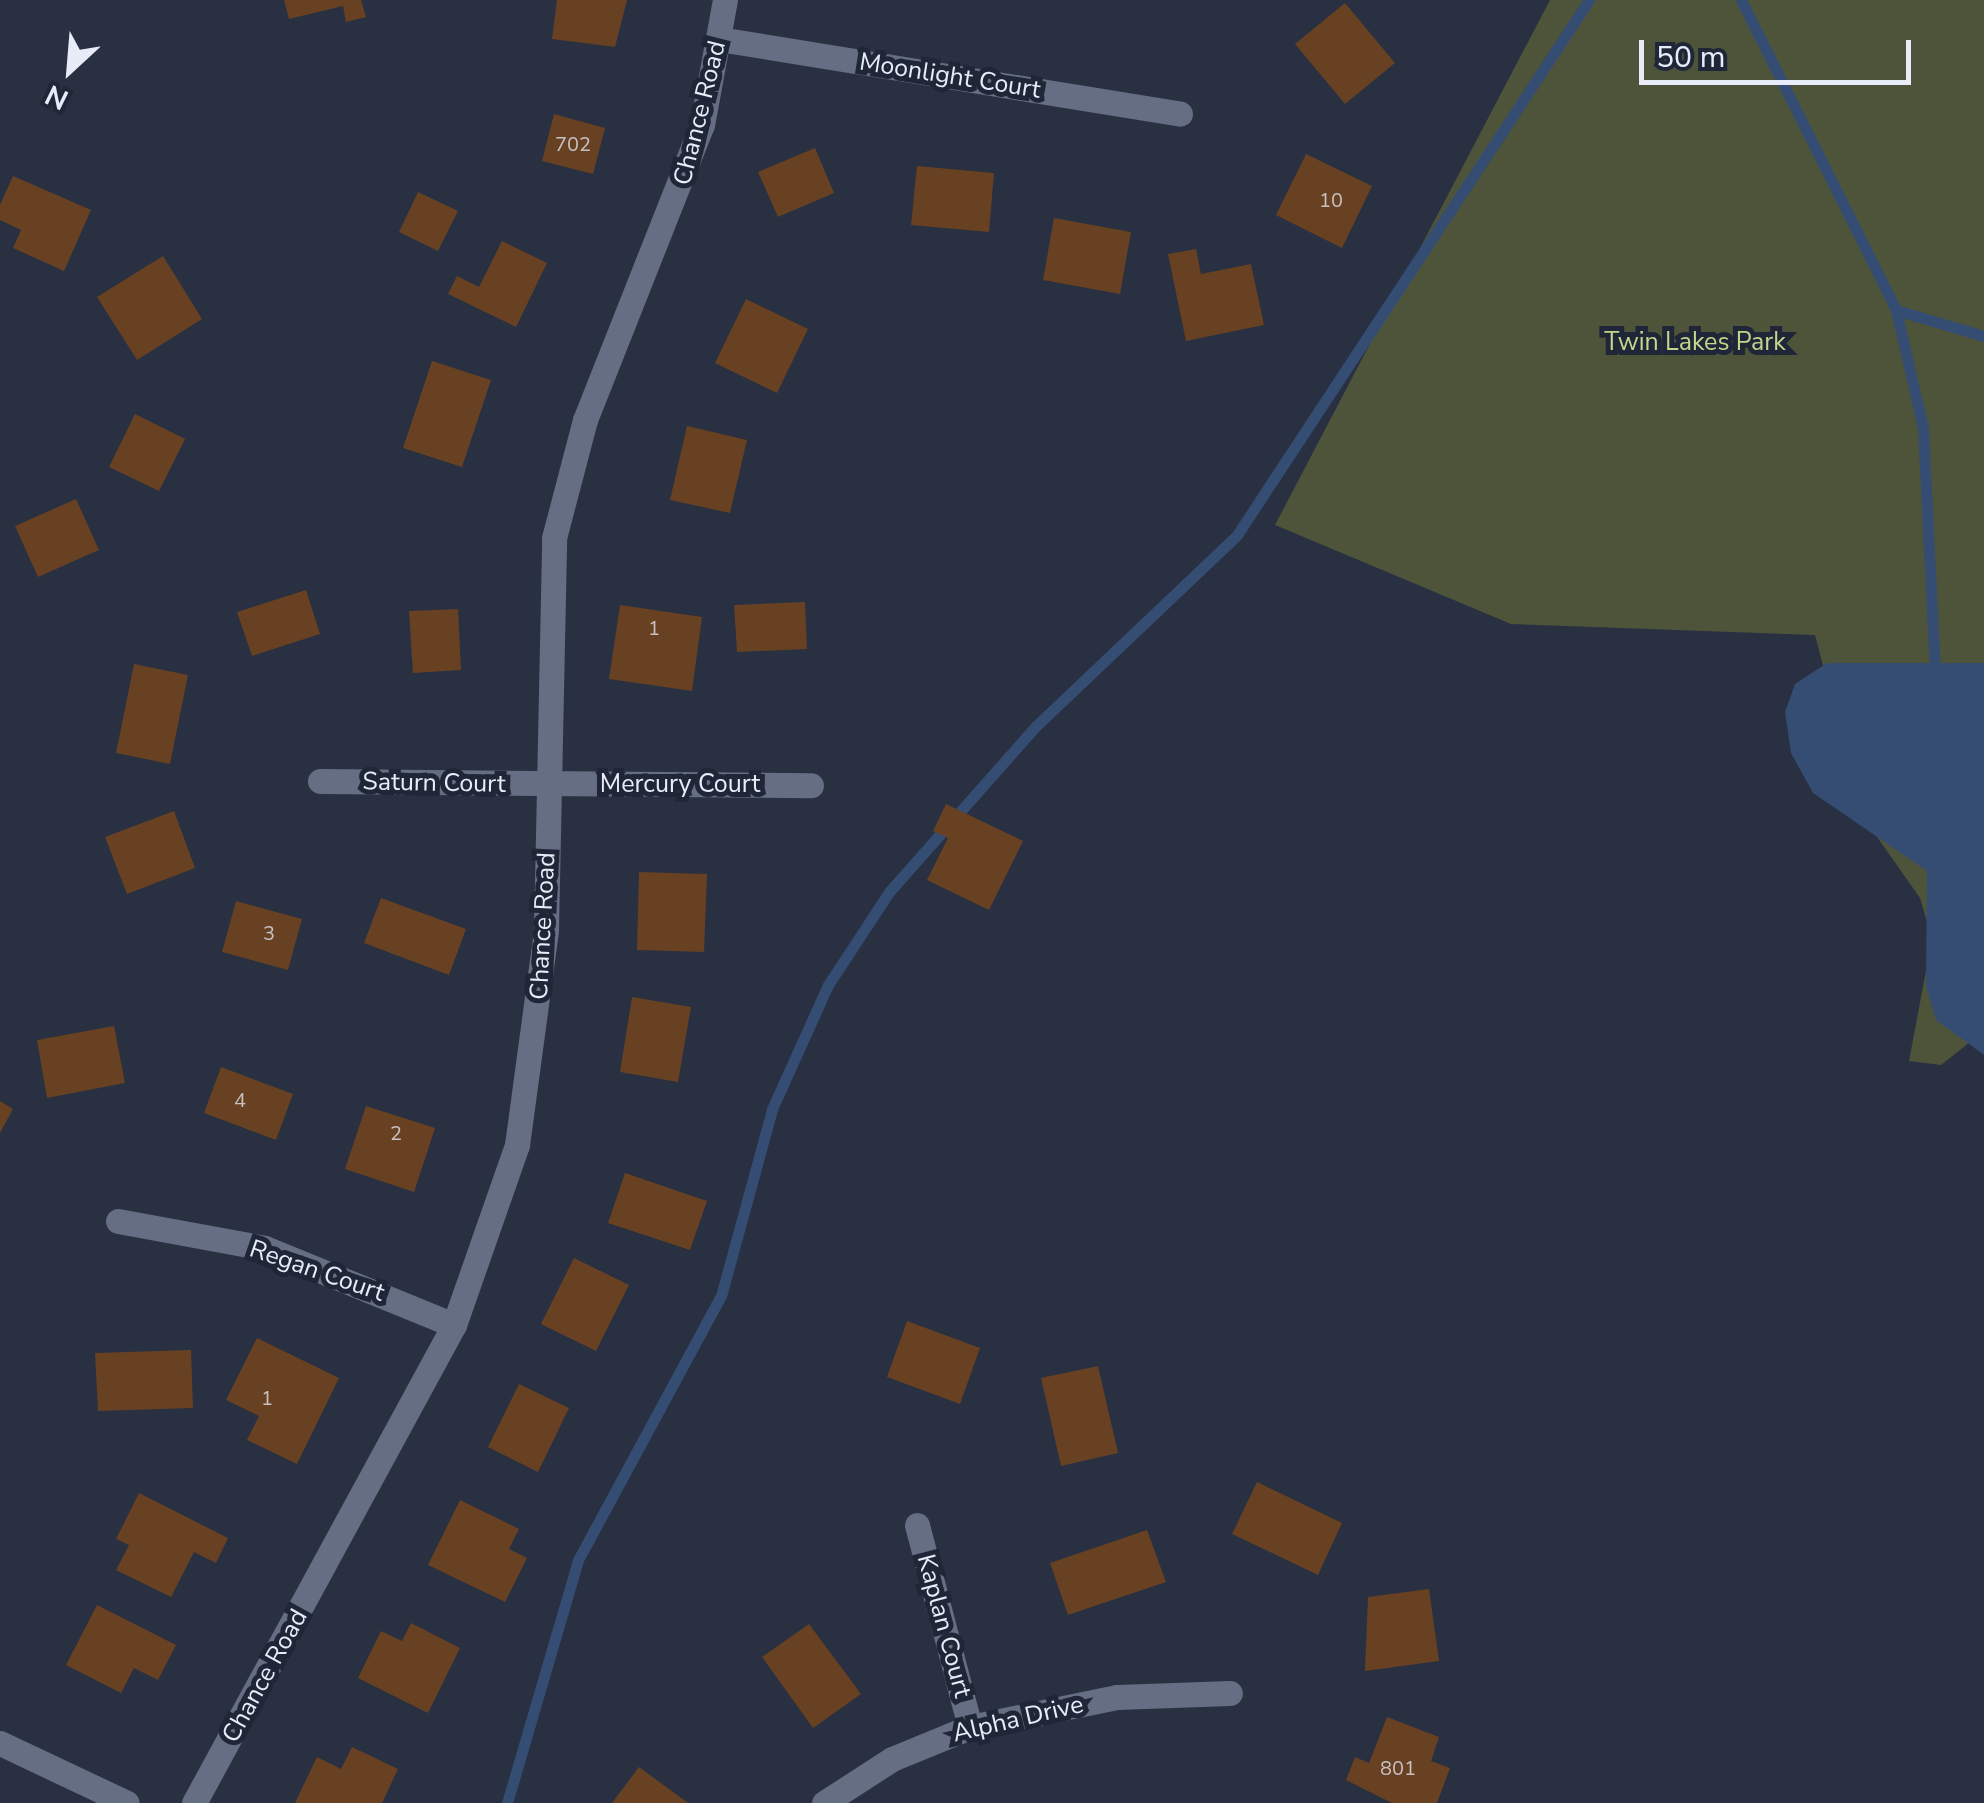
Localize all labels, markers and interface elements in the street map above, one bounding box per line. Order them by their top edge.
north arrow [20,20,120,120]
scale bar [1644,20,1916,82]
text: 50 m [1656,37,1725,78]
street label: Chance Road [668,38,732,188]
street label: Moonlight Court [857,47,1043,105]
text: N [39,75,75,119]
house number: 702 [555,132,591,156]
house number: 10 [1319,188,1343,212]
park label: Twin Lakes Park [1604,327,1786,357]
house number: 1 [648,616,660,640]
street label: Saturn Court [362,767,506,799]
street label: Mercury Court [600,769,760,799]
street label: Chance Road [524,851,562,1001]
house number: 3 [263,921,275,945]
house number: 4 [234,1088,246,1112]
house number: 2 [390,1121,402,1145]
street label: Regan Court [246,1234,388,1308]
house number: 1 [261,1386,273,1410]
street label: Kaplan Court [910,1551,978,1701]
street label: Chance Road [216,1604,314,1748]
street label: Alpha Drive [950,1689,1086,1749]
house number: 801 [1380,1756,1416,1780]

